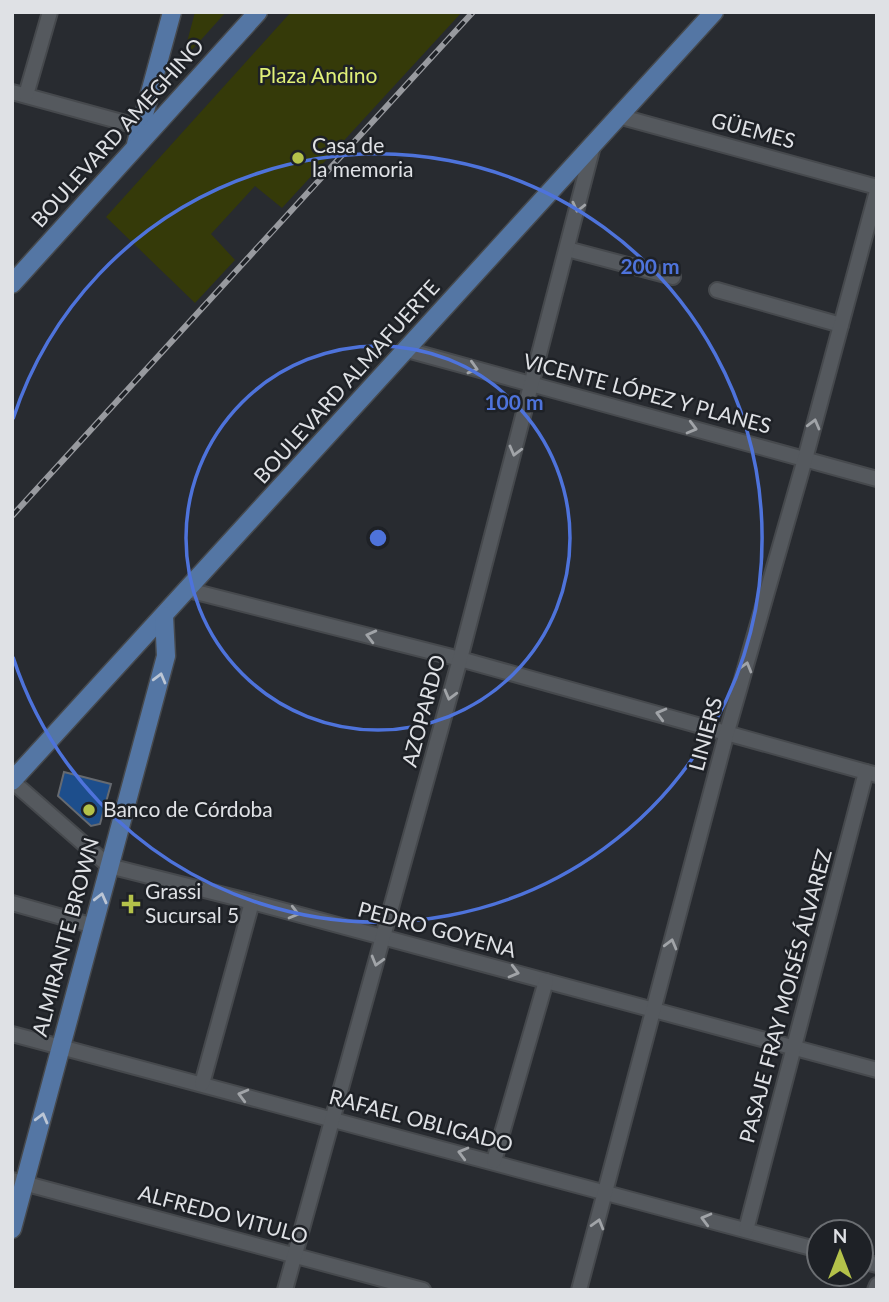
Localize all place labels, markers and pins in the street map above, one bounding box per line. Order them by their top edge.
place label: Casa de la memoria [312,132,413,181]
marker: Casa de la memoria [290,150,306,166]
centre of rings [366,526,390,550]
place label: Banco de Córdoba [103,796,273,821]
marker: Banco de Córdoba [81,802,97,818]
place label: Grassi Sucursal 5 [145,878,239,927]
marker: Grassi Sucursal 5 [123,896,139,912]

